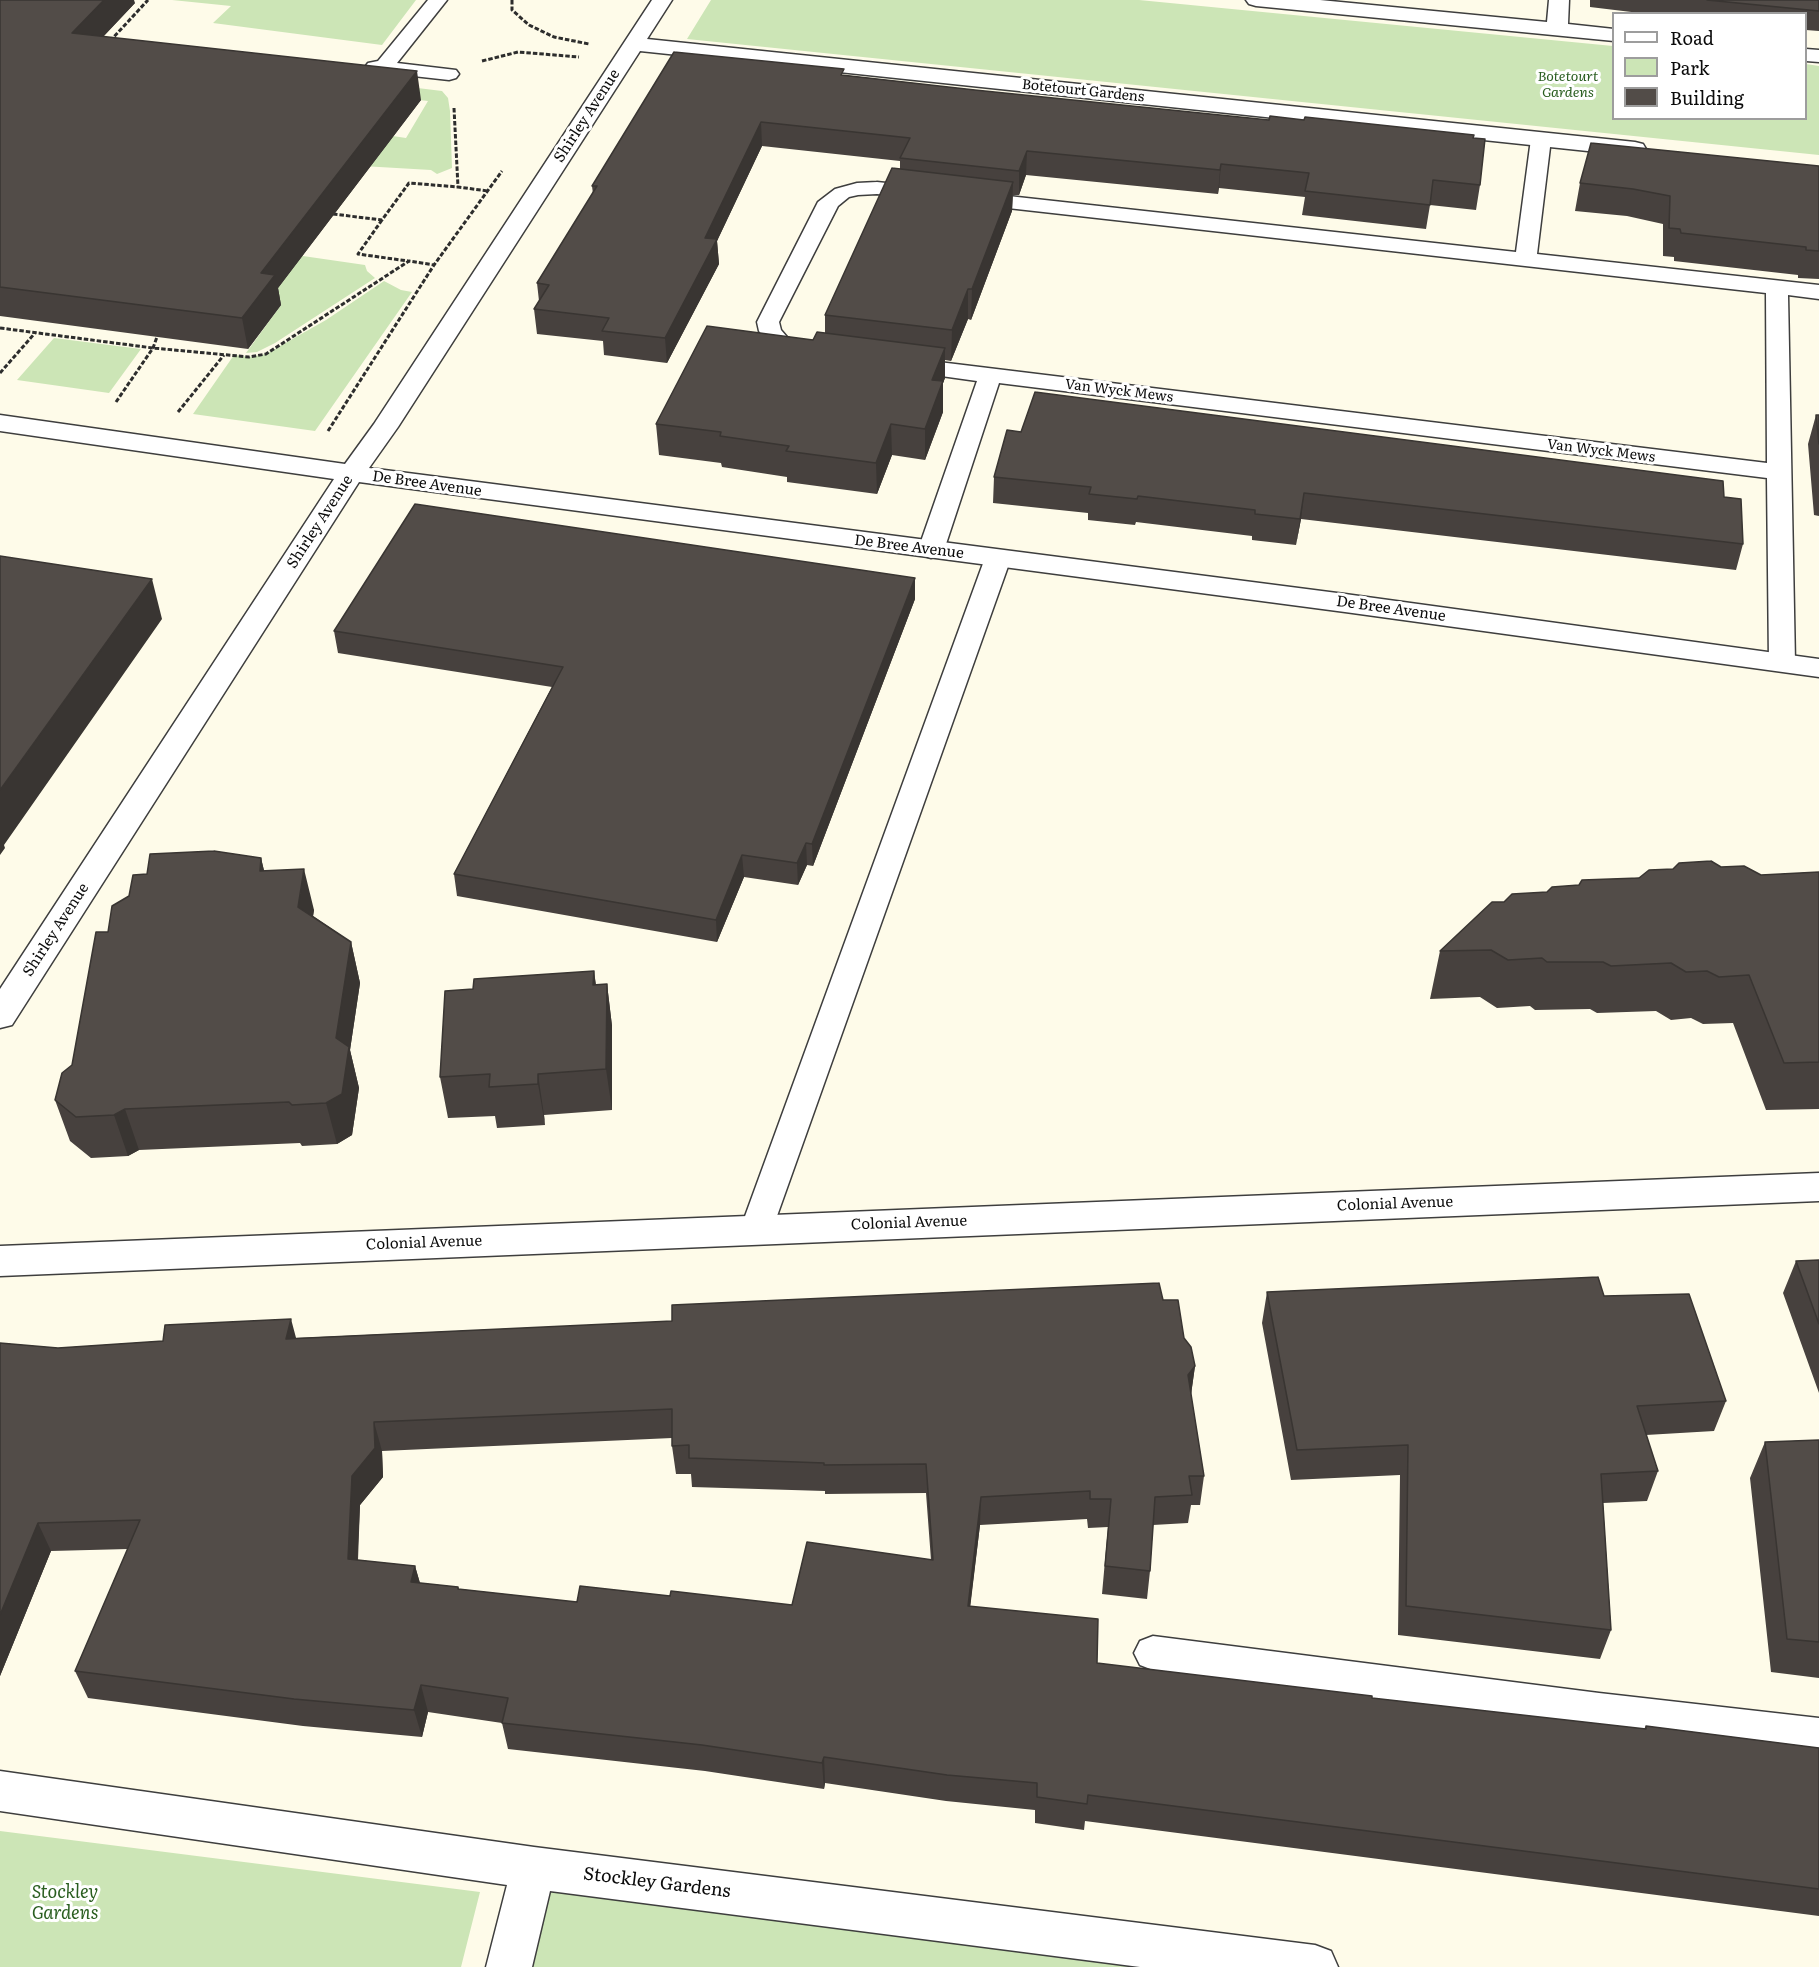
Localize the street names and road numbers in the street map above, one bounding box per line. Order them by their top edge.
street label: Shirley Avenue [550,66,624,166]
street label: Botetourt Gardens [1021,76,1145,106]
street label: Van Wyck Mews [1064,376,1174,406]
street label: Van Wyck Mews [1546,436,1656,466]
street label: De Bree Avenue [371,467,483,501]
street label: Shirley Avenue [283,472,357,572]
street label: De Bree Avenue [853,531,965,563]
street label: De Bree Avenue [1335,592,1447,626]
street label: Shirley Avenue [19,880,93,980]
street label: Colonial Avenue [1337,1193,1453,1215]
street label: Colonial Avenue [851,1212,967,1234]
street label: Colonial Avenue [366,1232,482,1254]
street label: Stockley Gardens [582,1863,732,1903]

